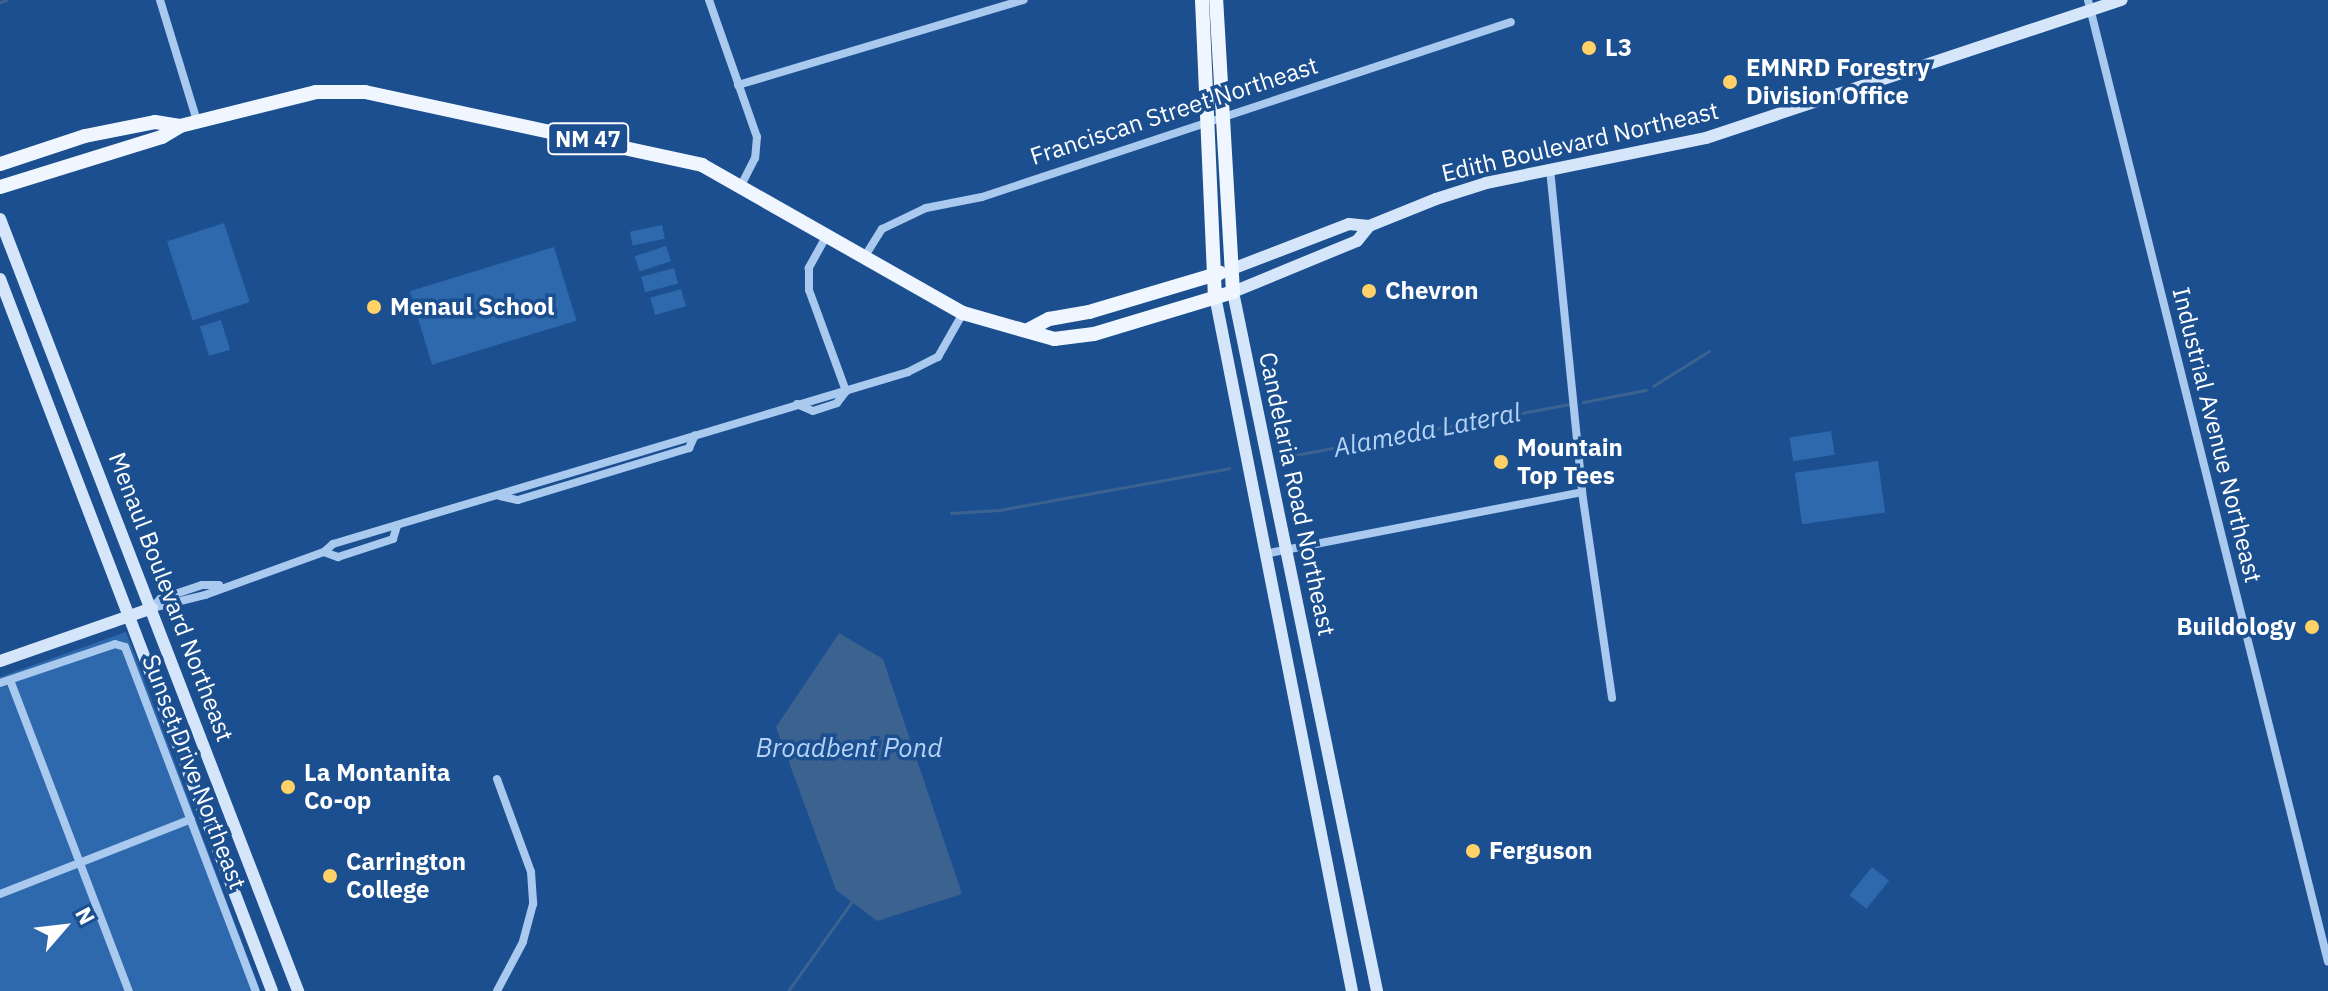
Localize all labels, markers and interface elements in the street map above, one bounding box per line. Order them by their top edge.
place label: L3 [1605,34,1632,62]
marker: L3 [1580,39,1598,57]
street label: Franciscan Street Northeast [1026,51,1322,171]
place label: EMNRD Forestry Division Office [1746,54,1930,110]
marker: EMNRD Forestry Division Office [1721,73,1739,91]
street label: Edith Boulevard Northeast [1439,96,1721,188]
road number: NM 47 [546,121,630,157]
place label: Chevron [1385,277,1479,305]
marker: Chevron [1360,282,1378,300]
street label: Industrial Avenue Northeast [2166,284,2268,586]
place label: Menaul School [390,293,554,321]
marker: Menaul School [365,298,383,316]
street label: Candelaria Road Northeast [1253,350,1341,638]
water label: Alameda Lateral [1331,397,1523,463]
place label: Mountain Top Tees [1517,434,1623,490]
street label: Menaul Boulevard Northeast [103,448,239,746]
marker: Mountain Top Tees [1492,453,1510,471]
place label: Buildology [2176,613,2296,641]
marker: Buildology [2303,618,2321,636]
street label: Sunset Drive Northeast [136,651,252,893]
water label: Broadbent Pond [756,732,942,764]
place label: La Montanita Co-op [304,759,450,815]
marker: La Montanita Co-op [279,778,297,796]
place label: Ferguson [1489,837,1593,865]
marker: Ferguson [1464,842,1482,860]
place label: Carrington College [346,848,466,904]
marker: Carrington College [321,867,339,885]
north arrow [24,887,104,967]
text: N [69,902,102,929]

